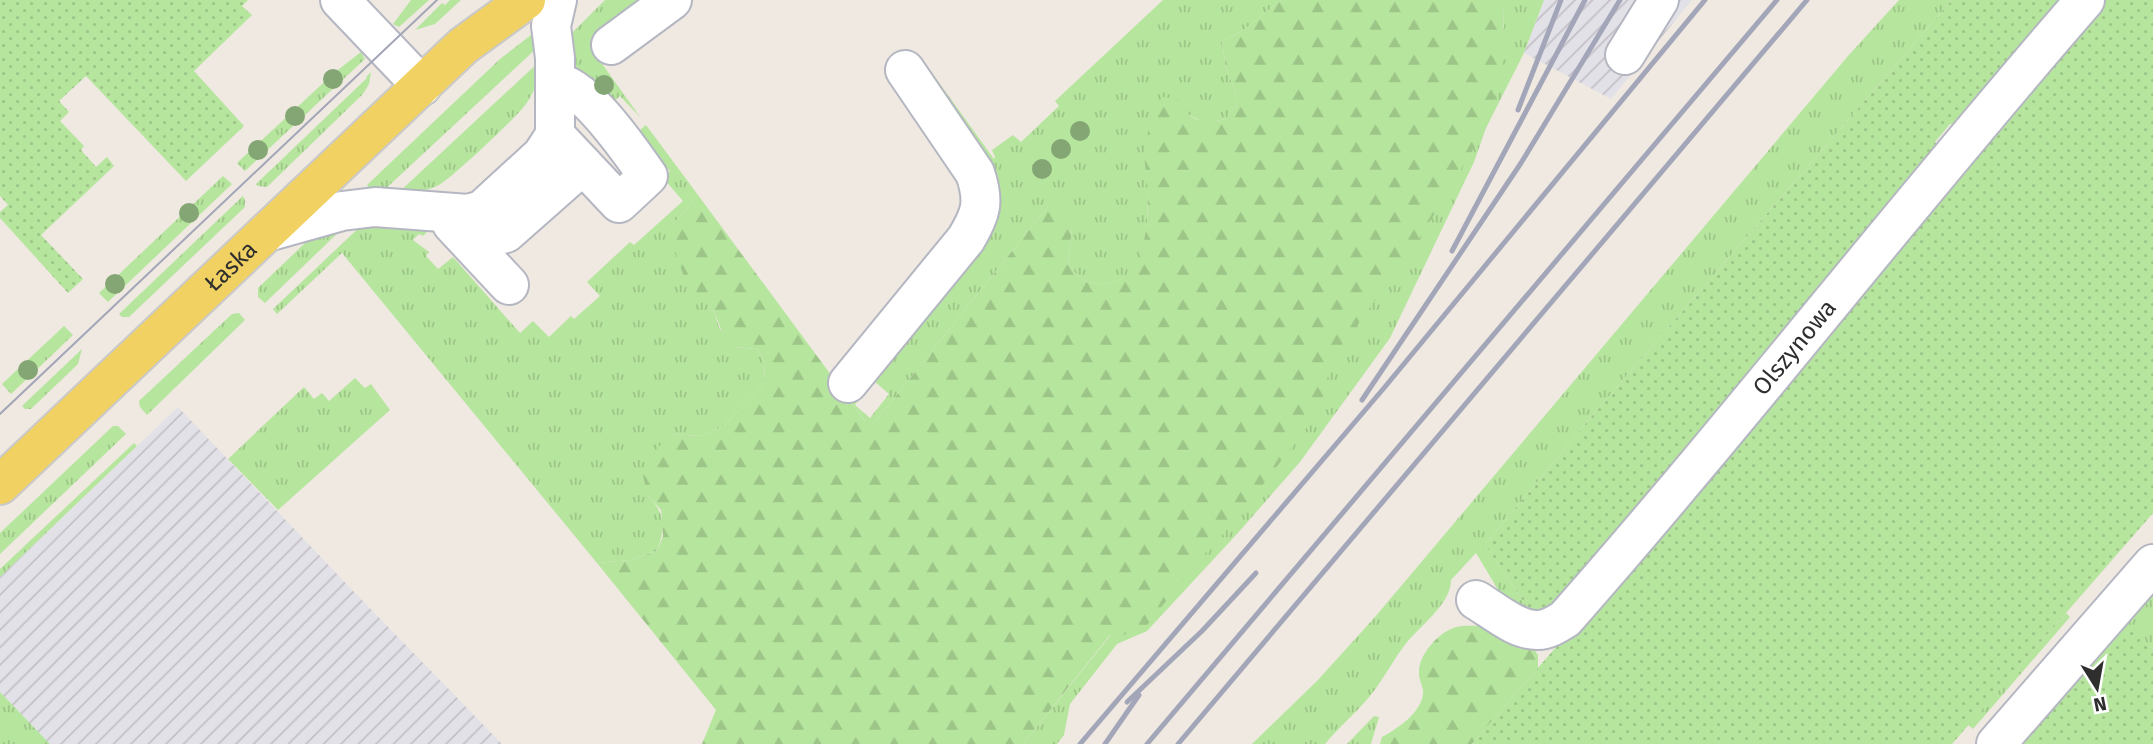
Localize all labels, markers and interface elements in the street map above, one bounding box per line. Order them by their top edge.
street label: Łaska [199,235,263,297]
street label: Olszynowa [1747,294,1842,401]
north arrow [2062,653,2132,723]
text: N [2092,692,2109,717]

